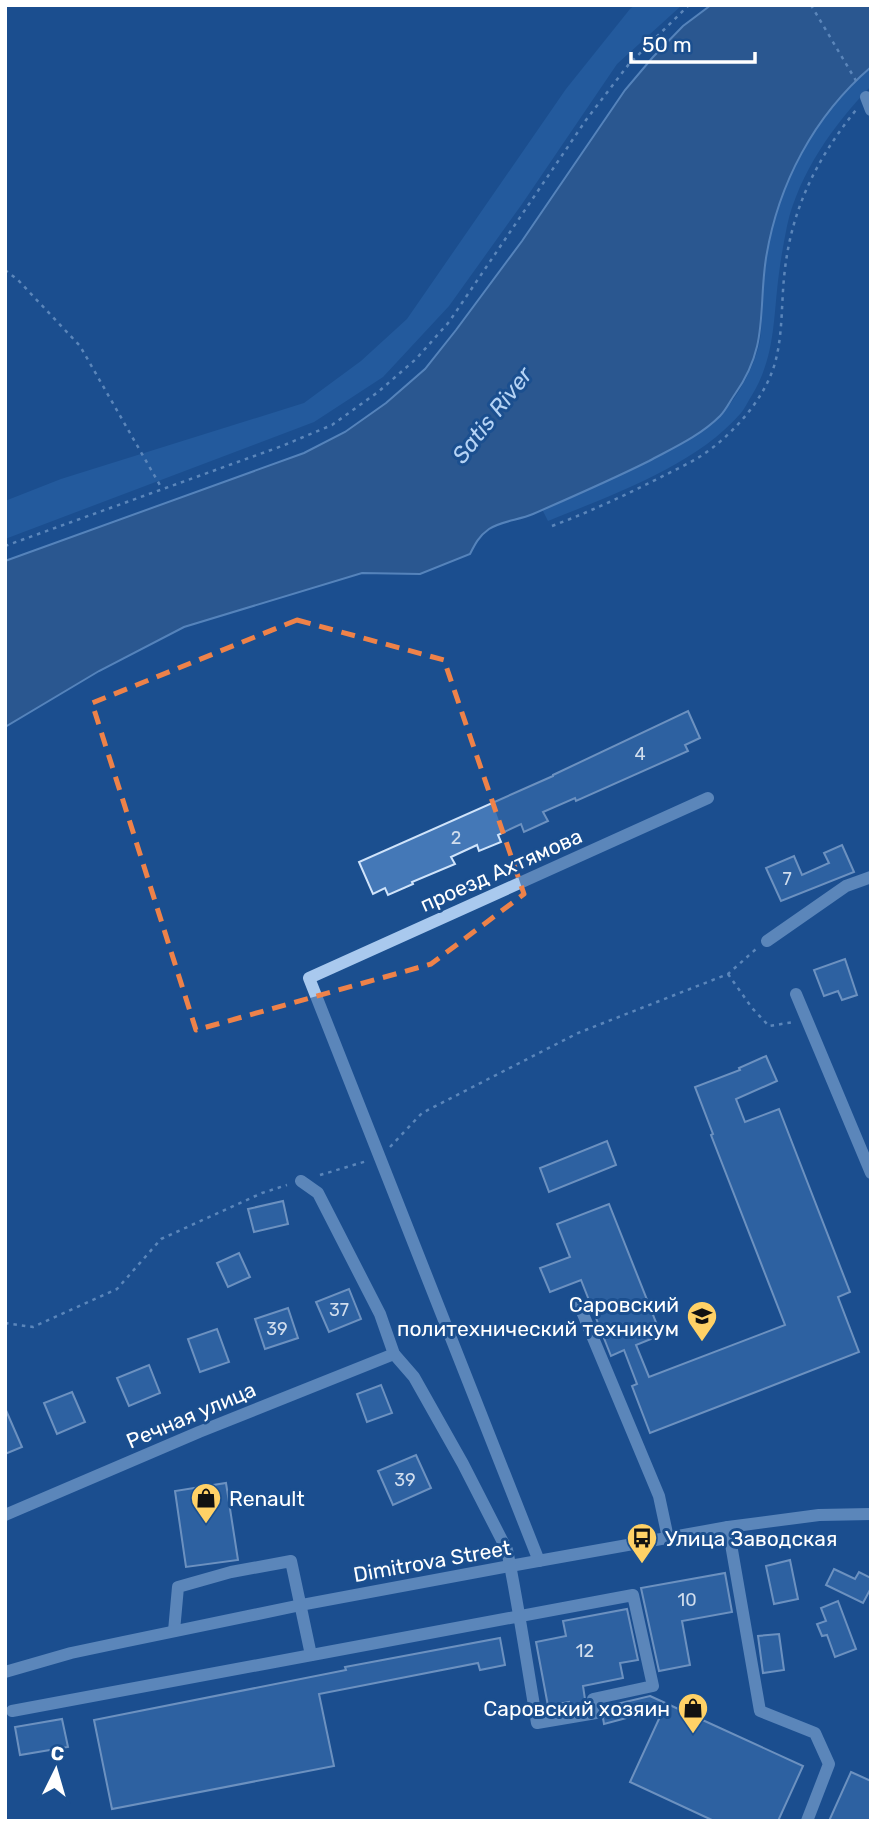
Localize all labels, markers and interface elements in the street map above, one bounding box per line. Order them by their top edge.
scale bar [631,21,755,65]
text: 50 m [642,32,692,57]
water label: Satis River [446,360,539,469]
house number: 4 [634,743,646,765]
street label: проезд Ахтямова [416,823,586,917]
house number: 2 [451,827,461,849]
house number: 7 [782,868,792,890]
place label: Саровский политехнический техникум [397,1292,679,1341]
house number: 37 [329,1299,349,1321]
school or university icon: Саровский политехнический техникум [685,1299,719,1343]
house number: 39 [266,1318,288,1340]
street label: Речная улица [123,1376,259,1454]
house number: 39 [394,1469,416,1491]
shop icon: Renault [189,1481,223,1525]
place label: Renault [229,1486,305,1511]
bus stop icon: Улица Заводская [625,1521,659,1565]
place label: Улица Заводская [665,1526,837,1551]
street label: Dimitrova Street [351,1535,513,1587]
house number: 10 [677,1589,697,1611]
house number: 12 [576,1640,594,1662]
shop icon: Саровский хозяин [676,1691,710,1735]
place label: Саровский хозяин [483,1696,670,1721]
north arrow [21,1735,91,1805]
text: С [50,1742,65,1766]

